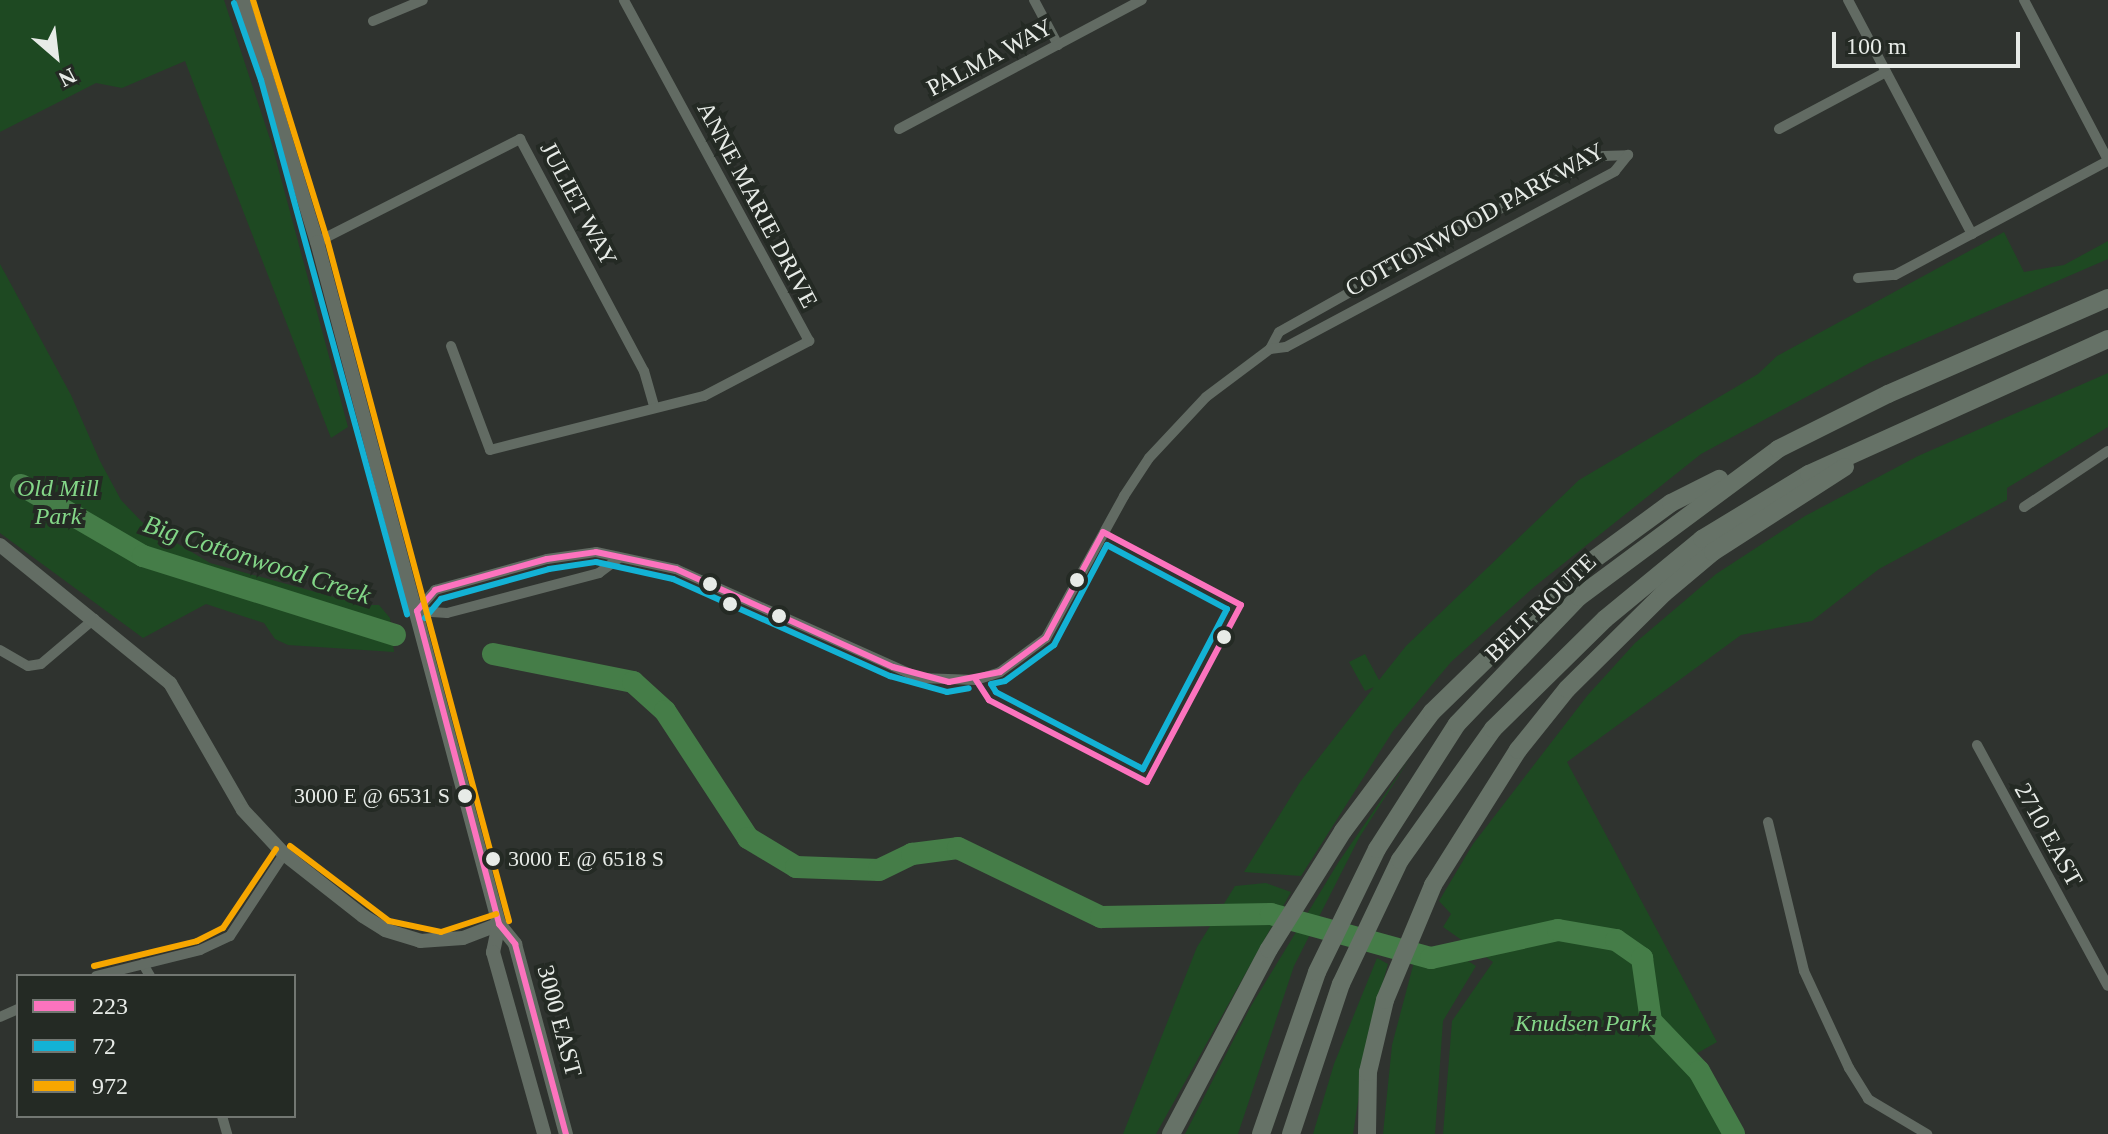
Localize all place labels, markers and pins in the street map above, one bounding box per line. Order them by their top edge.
unlabelled marker [1069,572,1085,588]
unlabelled marker [702,576,718,592]
unlabelled marker [722,596,738,612]
unlabelled marker [771,608,787,624]
unlabelled marker [1216,629,1232,645]
place label: 3000 E @ 6531 S [294,783,450,809]
marker: 3000 E @ 6531 S [457,788,473,804]
place label: 3000 E @ 6518 S [508,846,664,872]
marker: 3000 E @ 6518 S [485,851,501,867]

